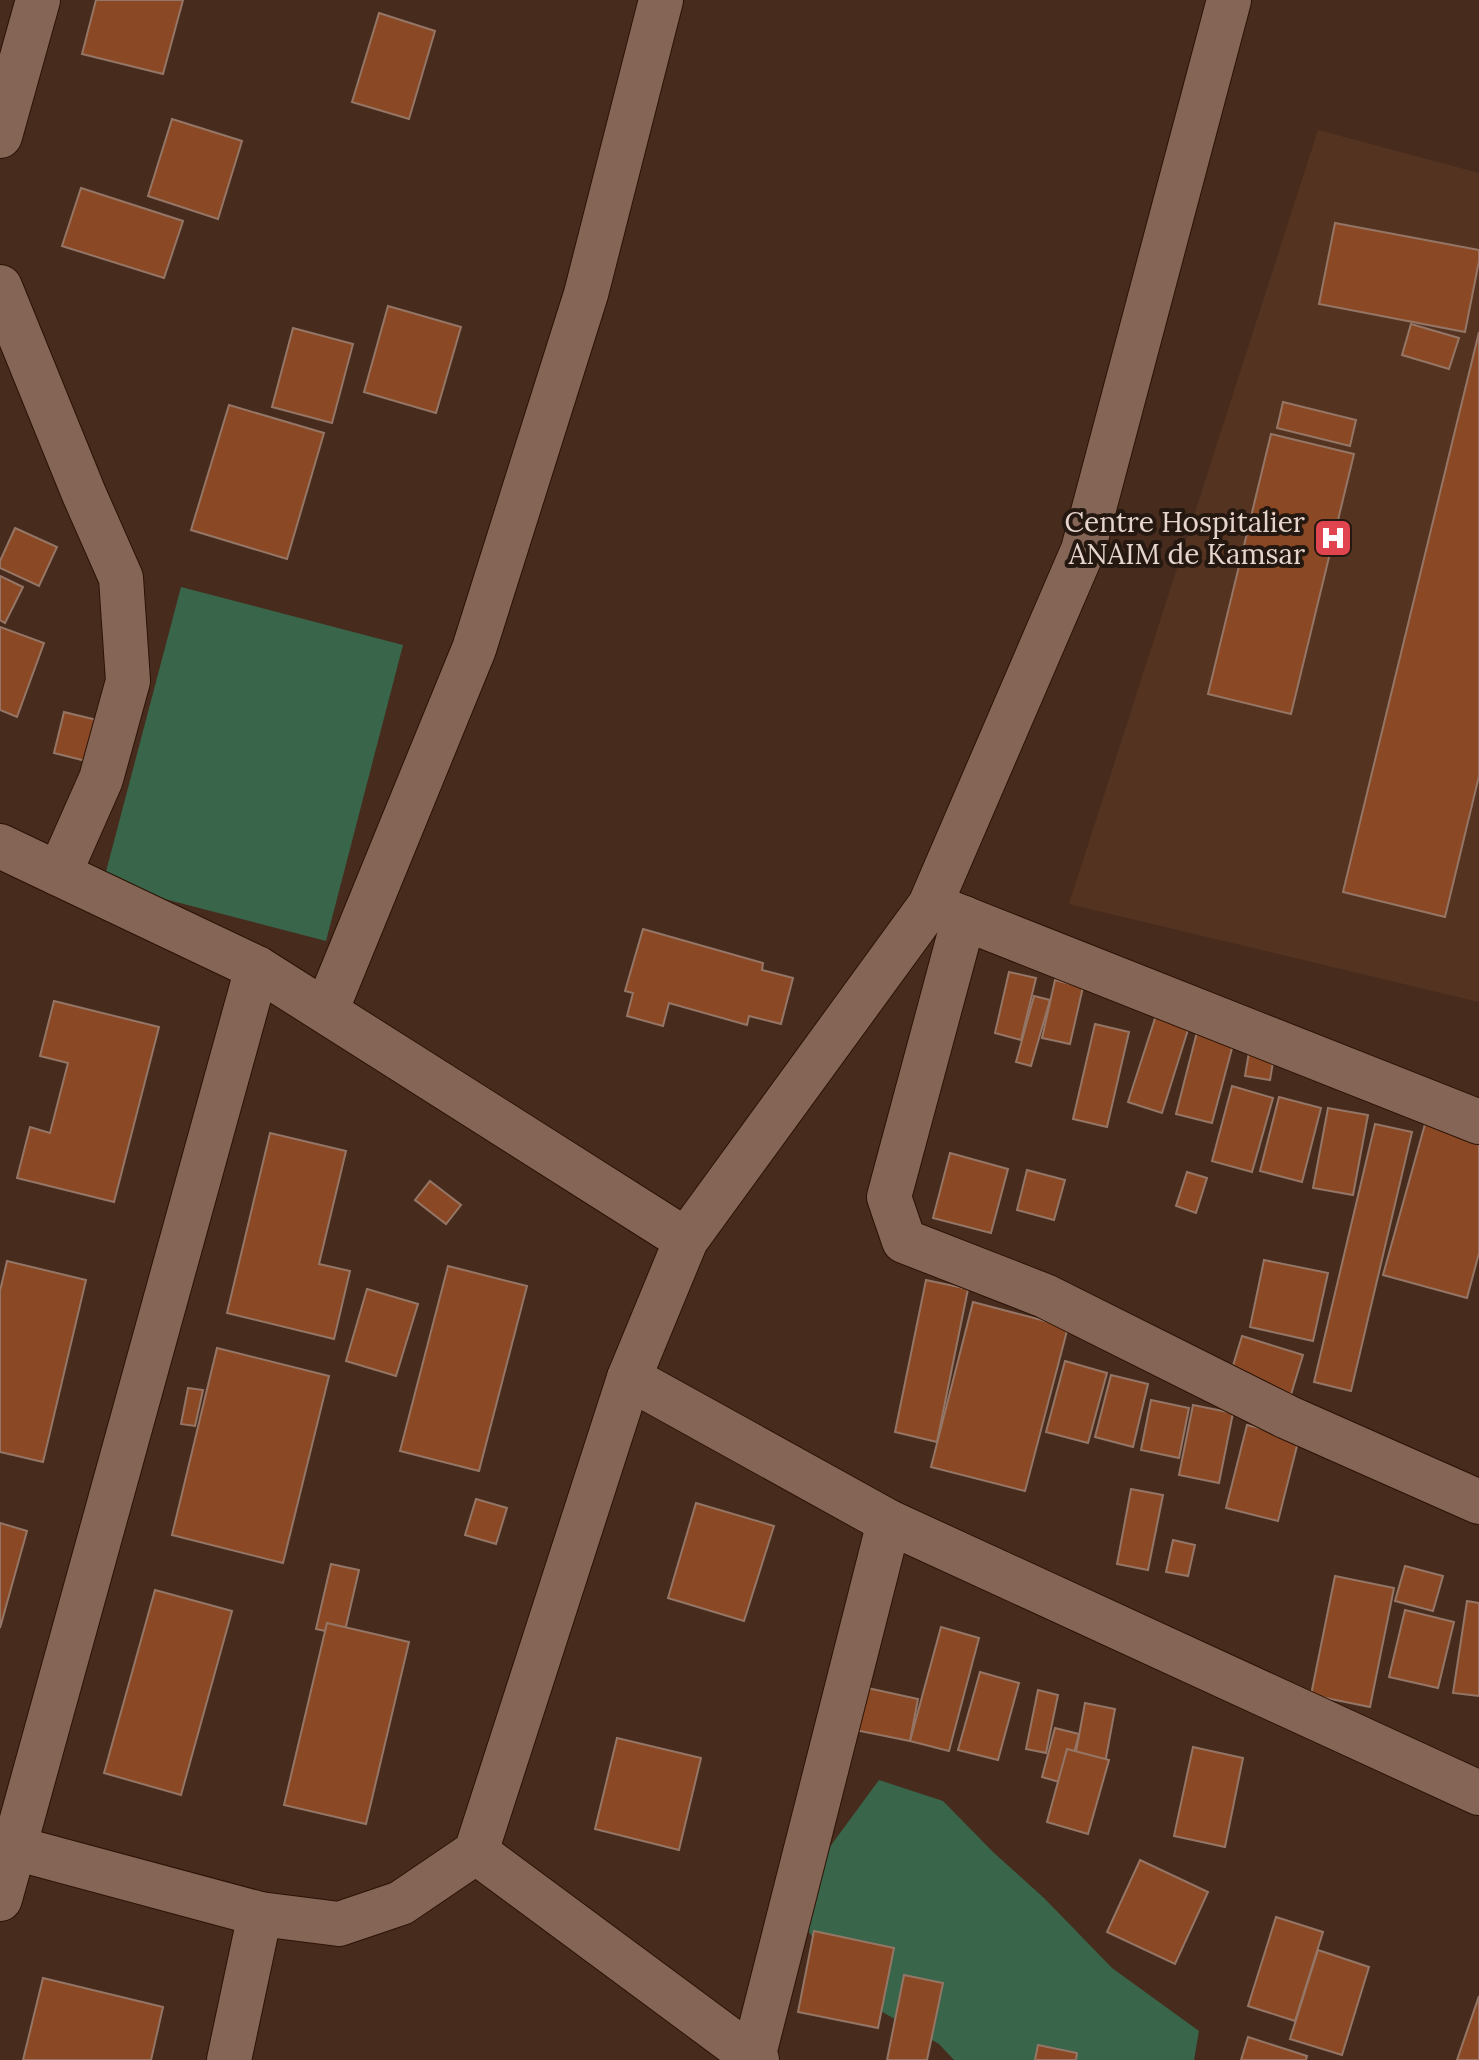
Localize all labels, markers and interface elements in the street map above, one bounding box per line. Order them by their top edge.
place label: Centre Hospitalier ANAIM de Kamsar [1065,504,1305,572]
hospital icon: Centre Hospitalier ANAIM de Kamsar [1312,517,1354,559]

